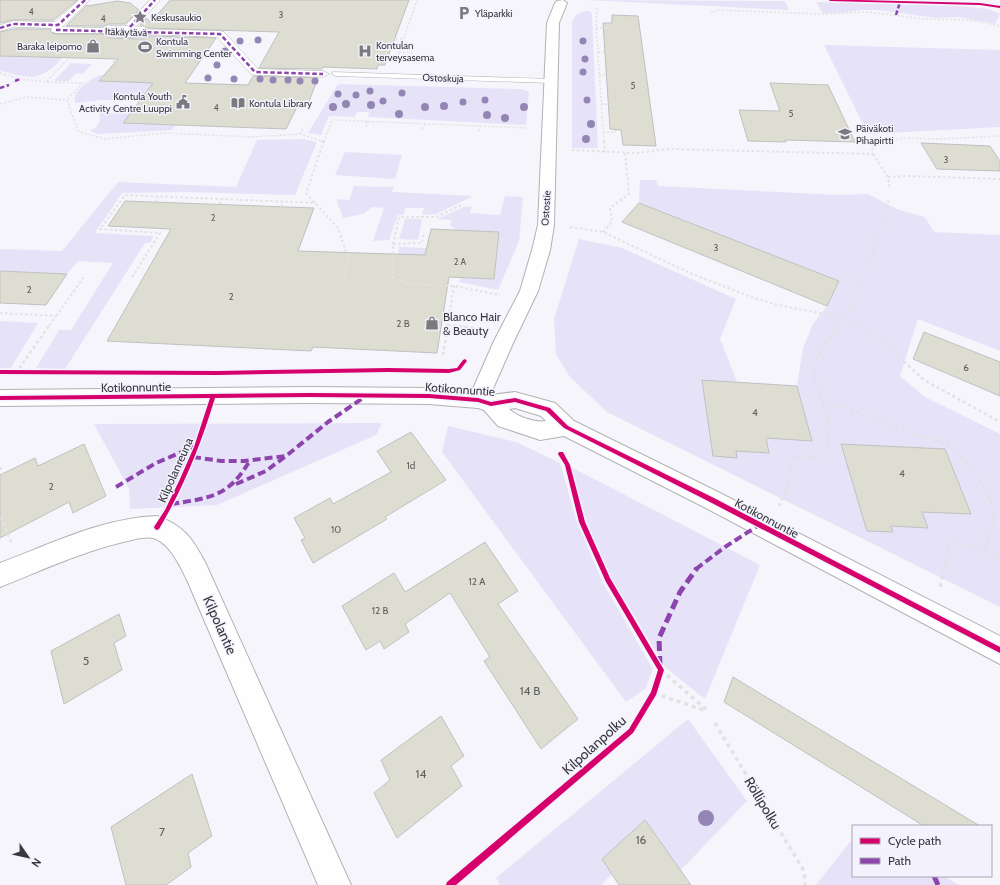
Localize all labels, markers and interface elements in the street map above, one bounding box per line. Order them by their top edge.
parking icon: Yläparkki [456,5,472,21]
house number: 4 [28,6,34,17]
place label: Yläparkki [474,7,512,20]
place icon: Keskusaukio [132,9,148,25]
house number: 3 [279,9,284,20]
place label: Keskusaukio [151,11,202,24]
house number: 4 [100,13,106,24]
street label: Itäkäytävä [105,25,148,39]
place label: Kontula Swimming Center [156,35,233,60]
shop icon: Baraka leipomo [85,38,101,54]
sports icon: Kontula Swimming Center [137,39,153,55]
place label: Kontulan terveysasema [376,39,434,64]
place label: Baraka leipomo [17,40,82,53]
hospital icon: Kontulan terveysasema [357,43,373,59]
street label: Ostoskuja [422,71,464,85]
house number: 5 [631,80,636,91]
place label: Kontula Youth Activity Centre Luuppi [79,90,172,115]
public building icon: Kontula Youth Activity Centre Luuppi [175,94,191,110]
library icon: Kontula Library [230,95,246,111]
place label: Kontula Library [249,97,312,110]
house number: 4 [213,102,219,113]
house number: 5 [789,108,794,119]
place label: Päiväkoti Pihapirtti [856,122,894,147]
school or university icon: Päiväkoti Pihapirtti [837,126,853,142]
house number: 3 [944,154,949,165]
street label: Ostostie [538,190,554,226]
house number: 2 [211,212,216,223]
house number: 3 [714,242,719,253]
house number: 2 A [454,256,467,267]
house number: 2 [26,283,32,296]
house number: 2 [228,290,234,303]
place label: Blanco Hair & Beauty [443,309,501,338]
shop icon: Blanco Hair & Beauty [424,315,440,331]
house number: 2 B [396,317,410,330]
house number: 6 [963,361,969,374]
street label: Kotikonnuntie [101,379,171,395]
street label: Kotikonnuntie [424,379,496,399]
house number: 4 [752,406,758,419]
street label: Kilpolanreuna [154,435,196,505]
house number: 1d [407,459,415,472]
house number: 4 [899,467,905,480]
house number: 2 [48,480,54,493]
street label: Kotikonnuntie [732,495,802,541]
house number: 10 [331,523,341,536]
house number: 12 A [469,575,486,588]
street label: Kilpolantie [199,593,241,657]
house number: 12 B [372,604,388,617]
house number: 5 [83,653,89,668]
house number: 14 B [520,683,540,698]
street label: Kilpolanpolku [558,711,630,779]
house number: 14 [416,766,426,781]
street label: Röllipolku [740,774,786,832]
house number: 7 [159,824,165,839]
legend [852,825,992,877]
house number: 16 [636,832,647,847]
text: Cycle path [888,833,941,848]
north arrow [8,837,48,877]
text: Path [888,853,911,868]
text: N [28,855,44,870]

